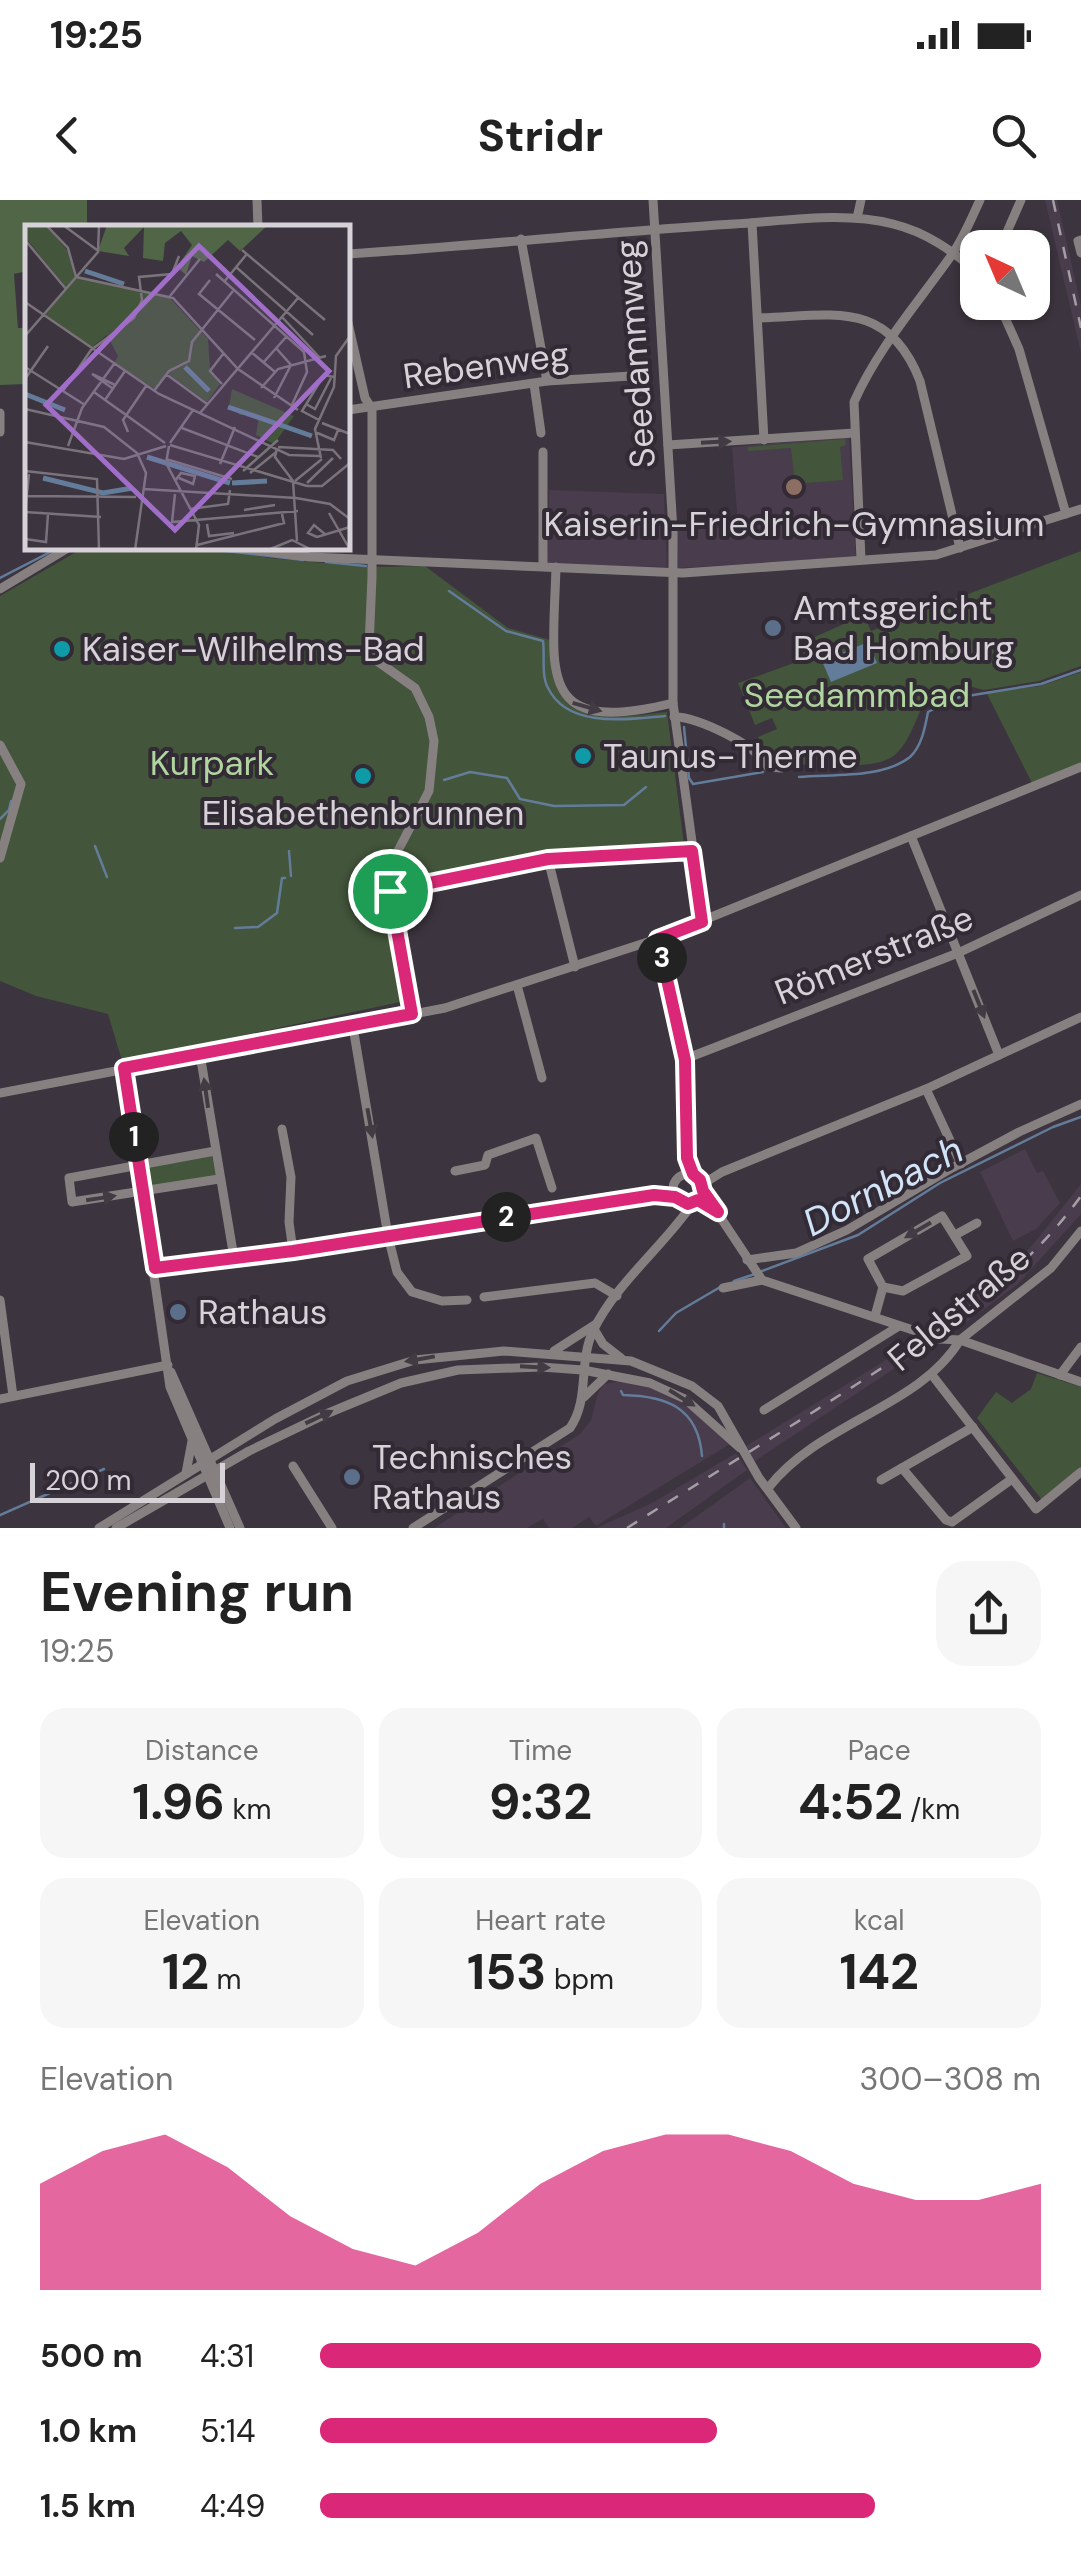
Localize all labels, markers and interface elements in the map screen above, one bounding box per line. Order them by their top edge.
text: 19:25 [50,10,143,60]
text: Stridr [478,106,603,165]
icon: back [40,108,95,163]
icon: search [986,108,1041,163]
inset map [25,225,350,550]
north arrow [960,230,1050,320]
map controls [960,230,1050,320]
street label: Seedammweg [604,238,666,470]
street label: Rebenweg [400,331,572,399]
one-way arrow [701,434,733,450]
marker: Kaiserin-Friedrich-Gymnasium [783,476,805,498]
place label: Kaiserin-Friedrich-Gymnasium [544,501,1044,547]
place label: Amtsgericht Bad Homburg [793,585,1014,671]
marker: Amtsgericht Bad Homburg [762,617,784,639]
place label: Kaiser-Wilhelms-Bad [82,626,425,672]
marker: Kaiser-Wilhelms-Bad [51,638,73,660]
park label: Seedammbad [744,672,970,718]
one-way arrow [572,699,603,715]
place label: Taunus-Therme [603,733,858,779]
park label: Kurpark [150,740,275,786]
marker: Taunus-Therme [572,745,594,767]
marker: Elisabethenbrunnen [352,765,374,787]
place label: Elisabethenbrunnen [202,790,524,836]
pin [348,849,433,934]
icon: arrive [363,864,418,919]
street label: Römerstraße [768,894,980,1016]
pin: 3 [637,933,687,983]
text: 3 [654,939,670,976]
one-way arrow [971,989,987,1019]
one-way arrow [198,1077,214,1108]
one-way arrow [363,1108,378,1139]
pin: 1 [109,1112,159,1162]
text: 1 [129,1118,139,1155]
water label: Dornbach [795,1124,971,1248]
one-way arrow [86,1189,117,1205]
pin: 2 [481,1192,531,1242]
text: 2 [498,1198,514,1235]
one-way arrow [904,1220,932,1238]
street label: Feldstraße [878,1235,1040,1381]
place label: Rathaus [198,1289,327,1335]
marker: Rathaus [167,1301,189,1323]
one-way arrow [404,1352,435,1367]
one-way arrow [519,1359,551,1375]
one-way arrow [668,1389,696,1407]
one-way arrow [305,1409,334,1426]
place label: Technisches Rathaus [372,1434,572,1520]
scale bar [30,1458,225,1502]
text: 200 m [45,1462,132,1499]
marker: Technisches Rathaus [341,1466,363,1488]
text: Evening run [40,1556,354,1628]
button: share [936,1561,1041,1666]
text: 19:25 [40,1630,115,1672]
text: Distance [145,1732,259,1769]
text: Time [509,1732,572,1769]
text: Pace [848,1732,911,1769]
text: 1.96 [132,1769,225,1835]
text: 9:32 [489,1769,592,1835]
text: 4:52 [798,1769,903,1835]
text: km [225,1791,271,1828]
text: /km [903,1791,960,1828]
text: Elevation [143,1902,260,1939]
text: Heart rate [475,1902,606,1939]
text: kcal [854,1902,904,1939]
text: 12 [162,1939,209,2005]
text: 153 [467,1939,546,2005]
text: 142 [839,1939,919,2005]
text: m [209,1961,242,1998]
text: bpm [546,1961,614,1998]
text: Elevation [40,2058,173,2100]
text: 300–308 m [860,2058,1041,2100]
text: 500 m [40,2335,143,2377]
text: 4:31 [200,2335,254,2377]
text: 1.0 km [40,2410,137,2452]
text: 5:14 [200,2410,255,2452]
text: 1.5 km [40,2485,136,2527]
text: 4:49 [200,2485,265,2527]

